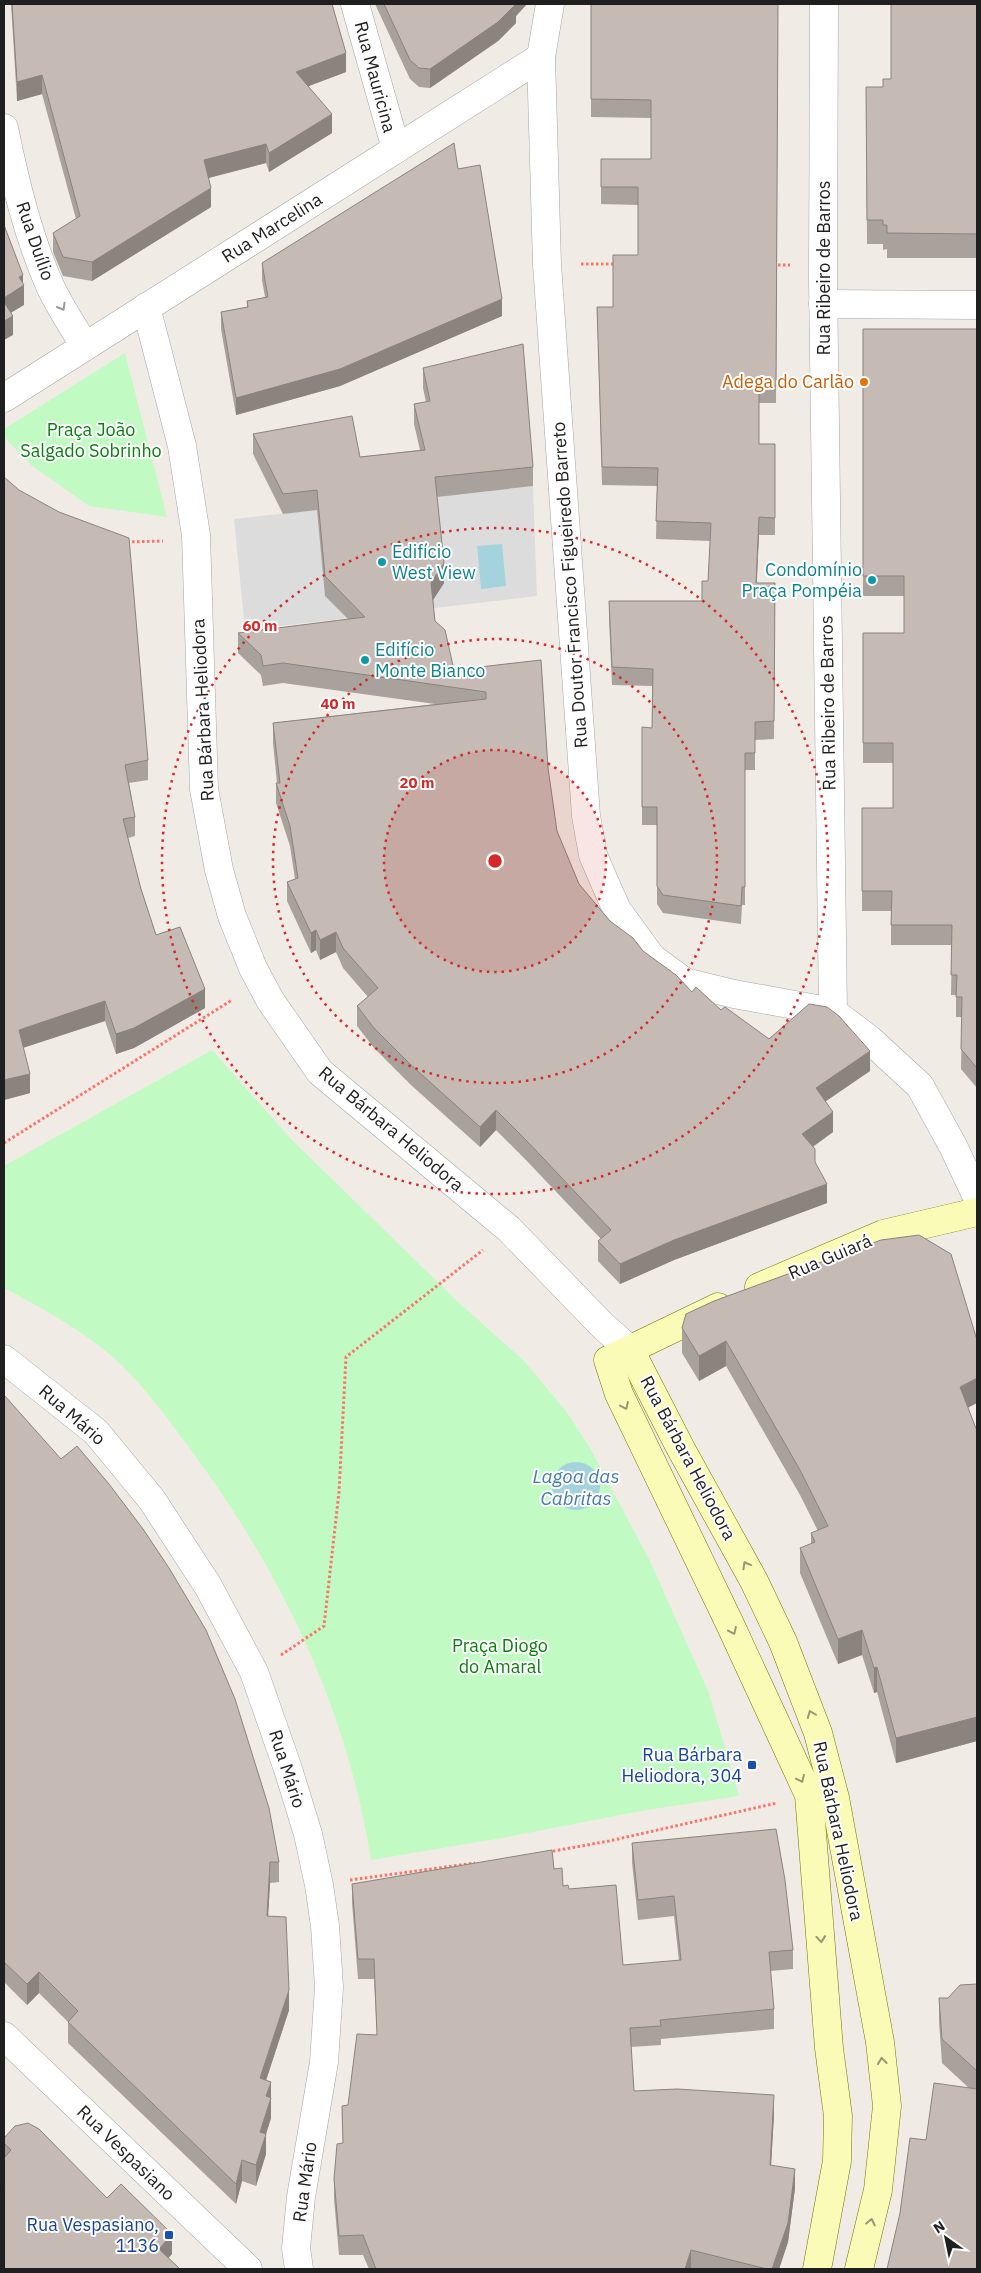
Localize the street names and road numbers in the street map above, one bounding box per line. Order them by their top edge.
street label: Rua Mauricina [350,19,402,136]
street label: Rua Ribeiro de Barros [812,180,835,356]
street label: Rua Marcelina [217,187,327,268]
street label: Rua Duílio [11,198,60,283]
street label: Rua Doutor Francisco Figueiredo Barreto [547,421,592,749]
street label: Rua Ribeiro de Barros [814,615,841,791]
street label: Rua Bárbara Heliodora [186,618,219,802]
street label: Rua Bárbara Heliodora [314,1061,469,1196]
street label: Rua Guiará [785,1228,875,1284]
street label: Rua Bárbara Heliodora [635,1372,742,1544]
street label: Rua Mário [34,1379,110,1450]
street label: Rua Mário [264,1727,311,1811]
street label: Rua Bárbara Heliodora [808,1739,869,1923]
street label: Rua Vespasiano [72,2100,180,2205]
street label: Rua Mário [287,2140,322,2224]

